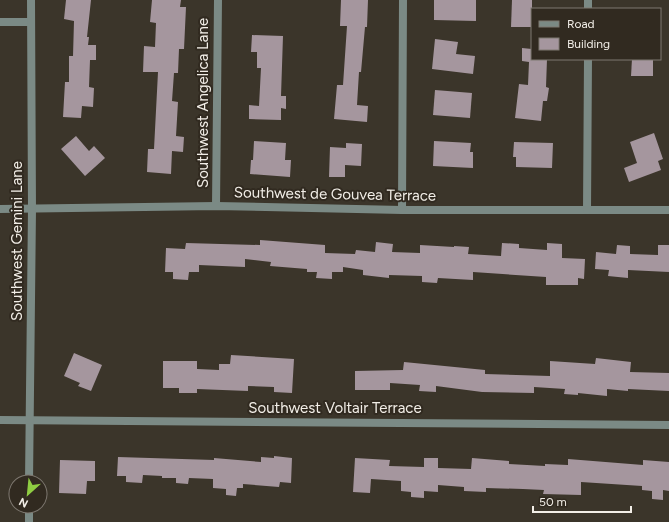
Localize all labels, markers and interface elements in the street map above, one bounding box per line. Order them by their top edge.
legend [531,8,661,60]
text: Road [567,17,595,31]
street label: Southwest Angelica Lane [194,18,212,188]
text: Building [567,37,610,51]
street label: Southwest Gemini Lane [8,161,26,321]
street label: Southwest de Gouvea Terrace [234,183,436,205]
street label: Southwest Voltair Terrace [248,399,422,417]
north arrow [8,474,48,514]
scale bar [533,488,631,514]
text: N [17,495,30,510]
text: 50 m [539,495,567,509]

